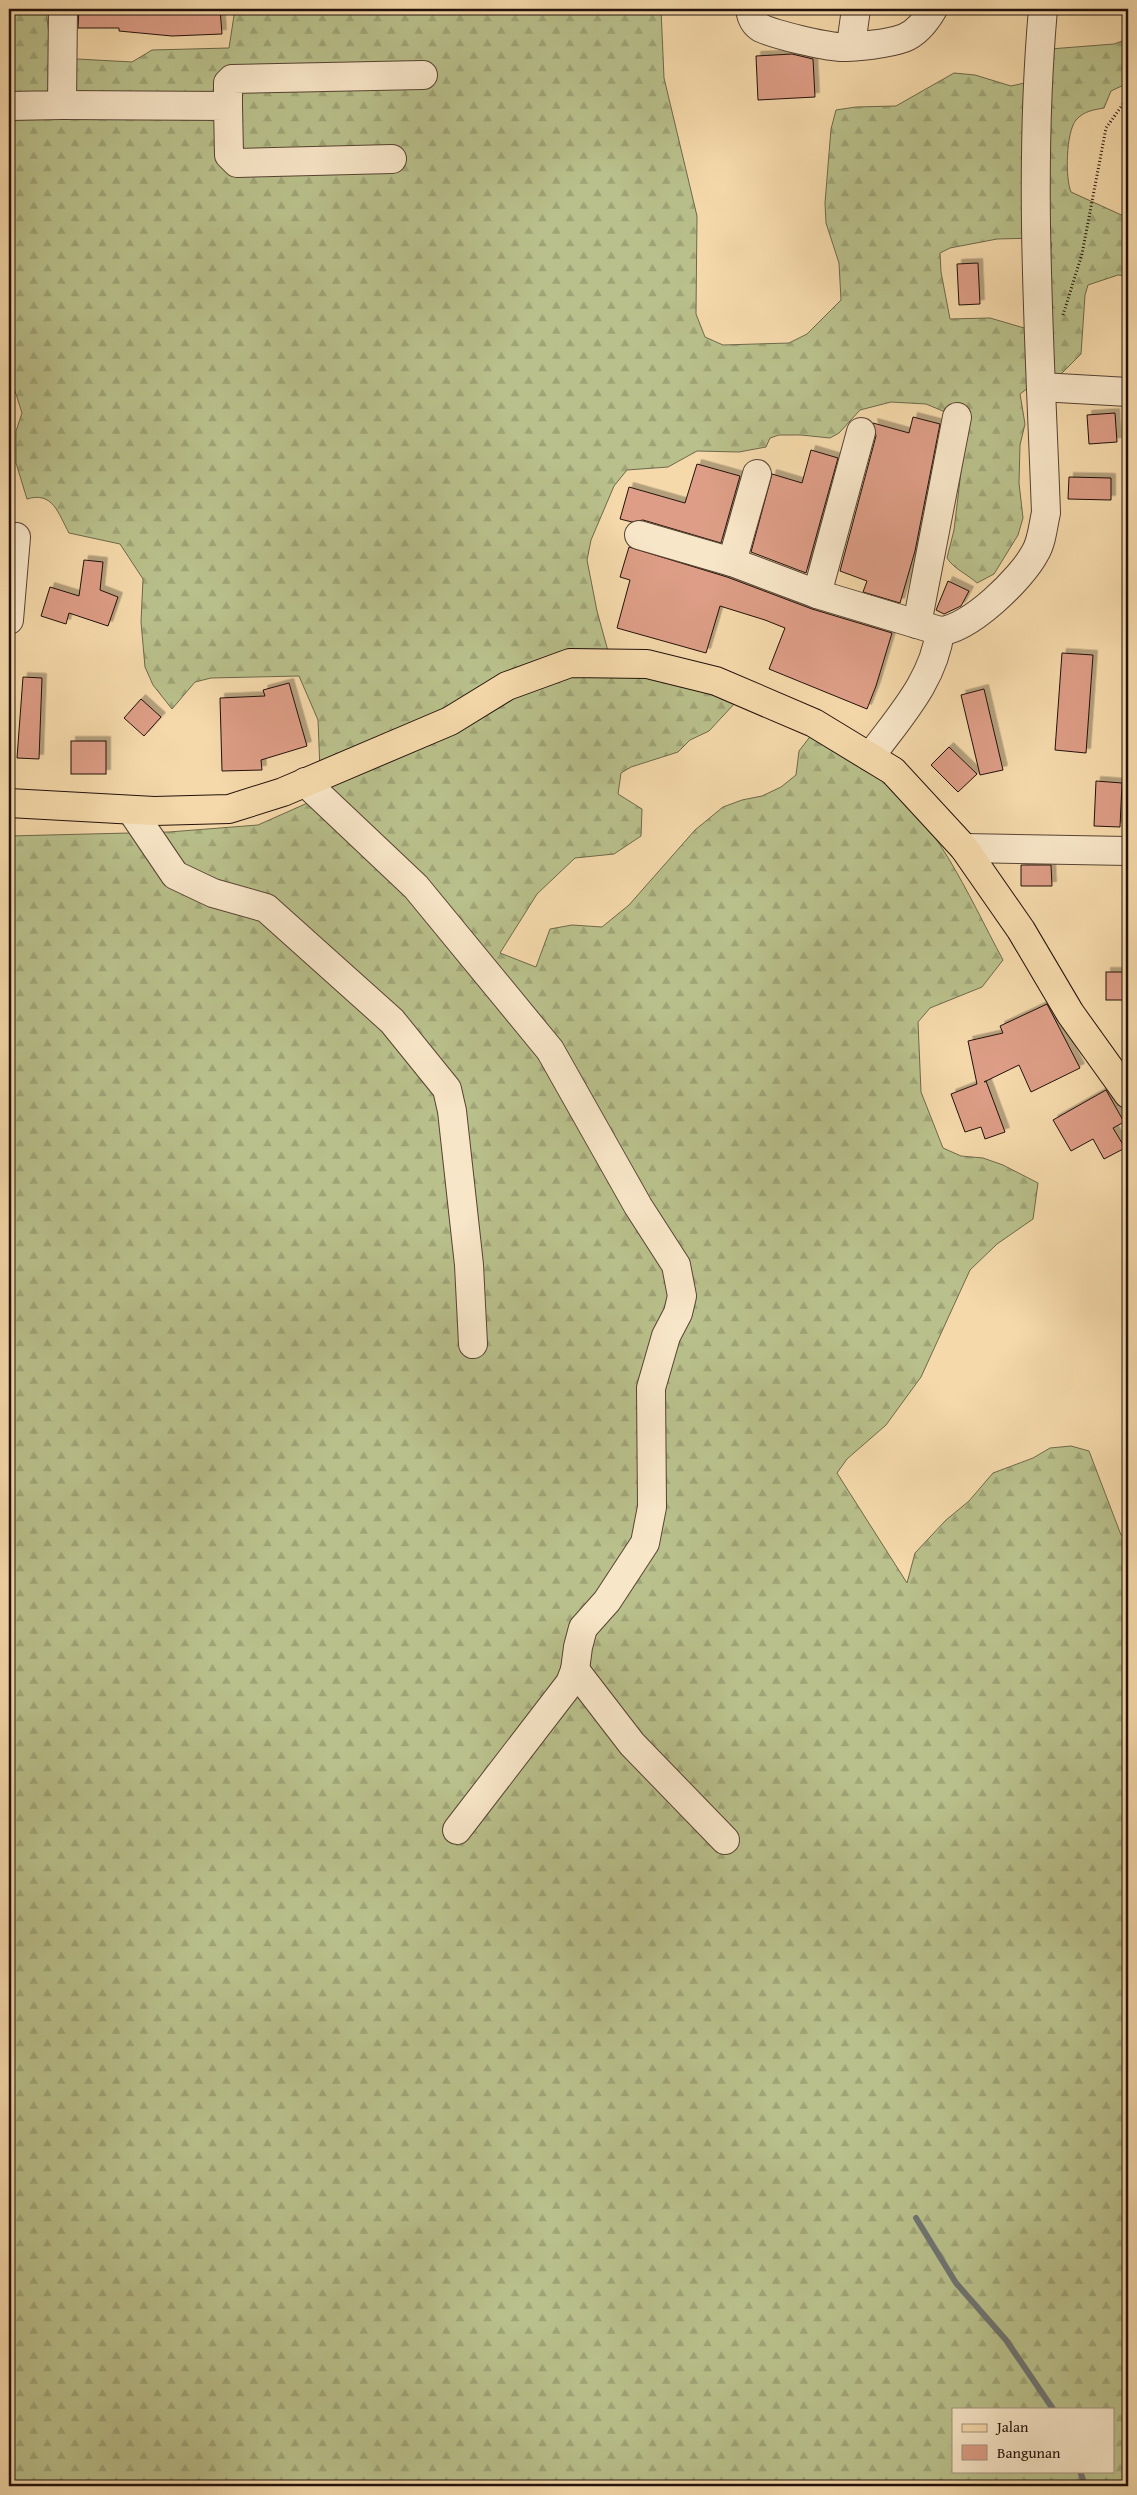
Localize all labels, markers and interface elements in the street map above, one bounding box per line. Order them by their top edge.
legend [952,2408,1114,2472]
text: Jalan [995,2416,1029,2437]
text: Bangunan [997,2442,1061,2463]

